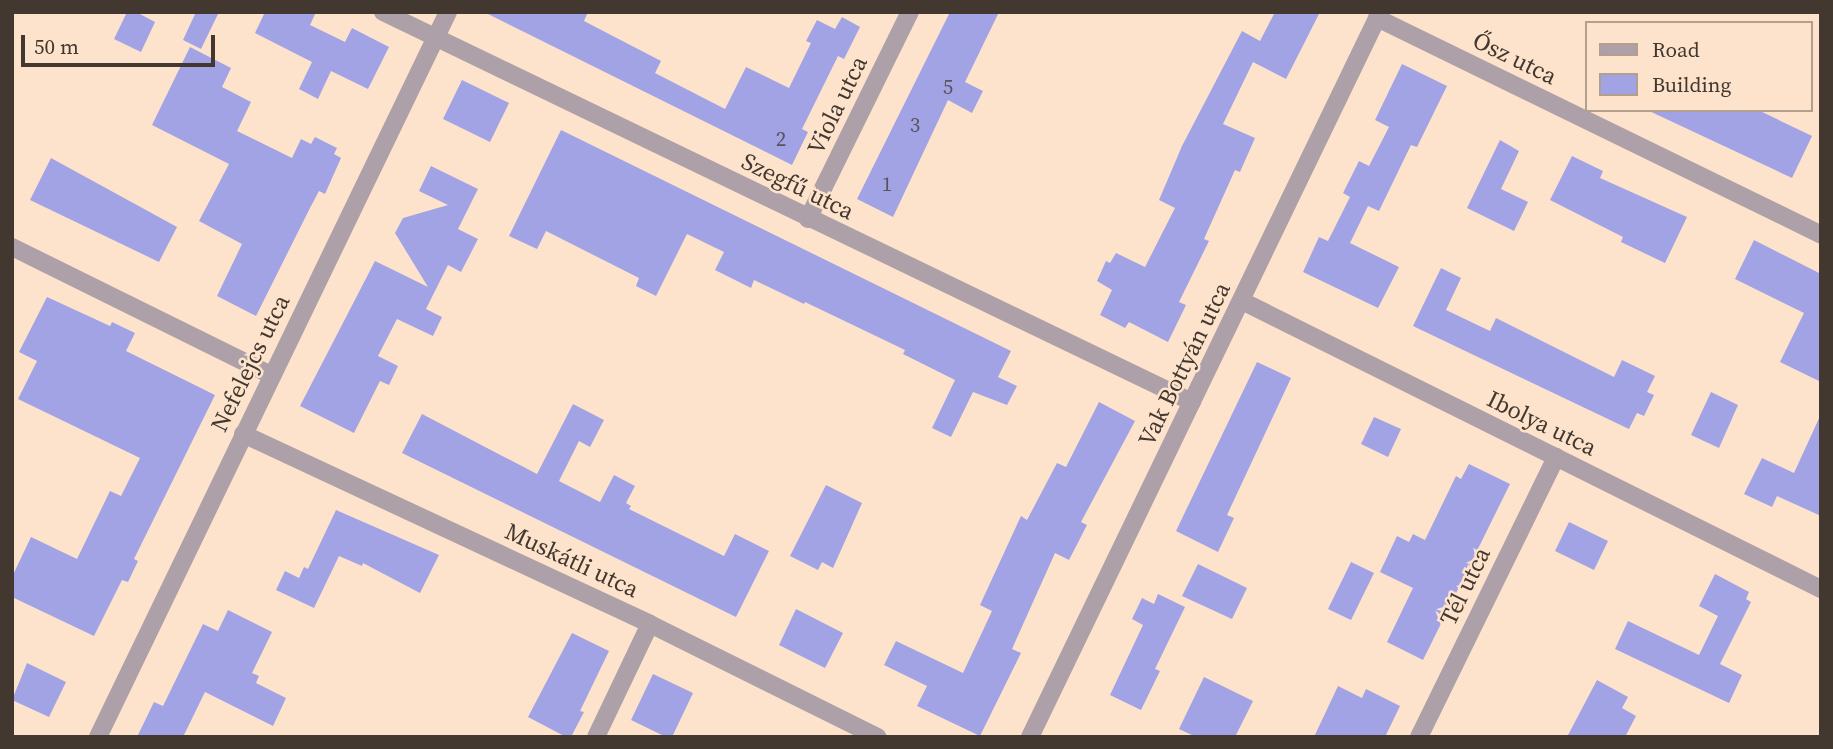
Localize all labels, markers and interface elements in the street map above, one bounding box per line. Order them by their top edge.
scale bar [24,21,219,65]
legend [1584,21,1812,112]
street label: Ősz utca [1468,25,1562,91]
text: 50 m [34,32,79,61]
text: Road [1652,35,1700,64]
street label: Viola utca [801,51,873,159]
text: Building [1652,70,1731,99]
house number: 5 [943,74,953,100]
house number: 3 [910,112,920,138]
house number: 2 [776,126,786,152]
street label: Szegfű utca [737,146,859,226]
house number: 1 [882,171,892,197]
street label: Vak Bottyán utca [1132,277,1236,451]
street label: Nefelejcs utca [204,290,296,436]
street label: Ibolya utca [1483,384,1601,462]
street label: Muskátli utca [501,517,643,603]
street label: Tél utca [1434,542,1496,630]

